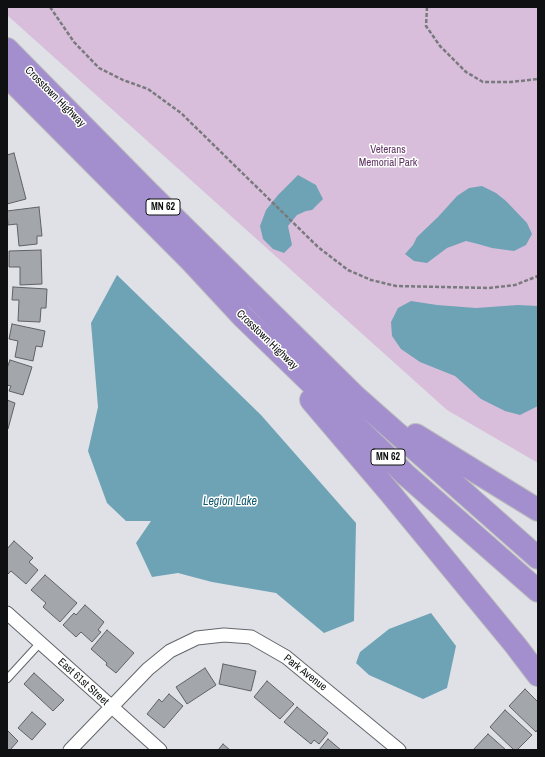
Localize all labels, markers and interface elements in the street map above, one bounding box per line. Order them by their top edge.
street label: Crosstown Highway [22,64,88,130]
park label: Veterans Memorial Park [359,143,417,169]
road number: MN 62 [146,199,180,215]
street label: Crosstown Highway [234,307,300,373]
road number: MN 62 [371,449,405,465]
water label: Legion Lake [203,495,257,509]
street label: Park Avenue [281,652,329,694]
street label: East 61st Street [55,656,111,708]

